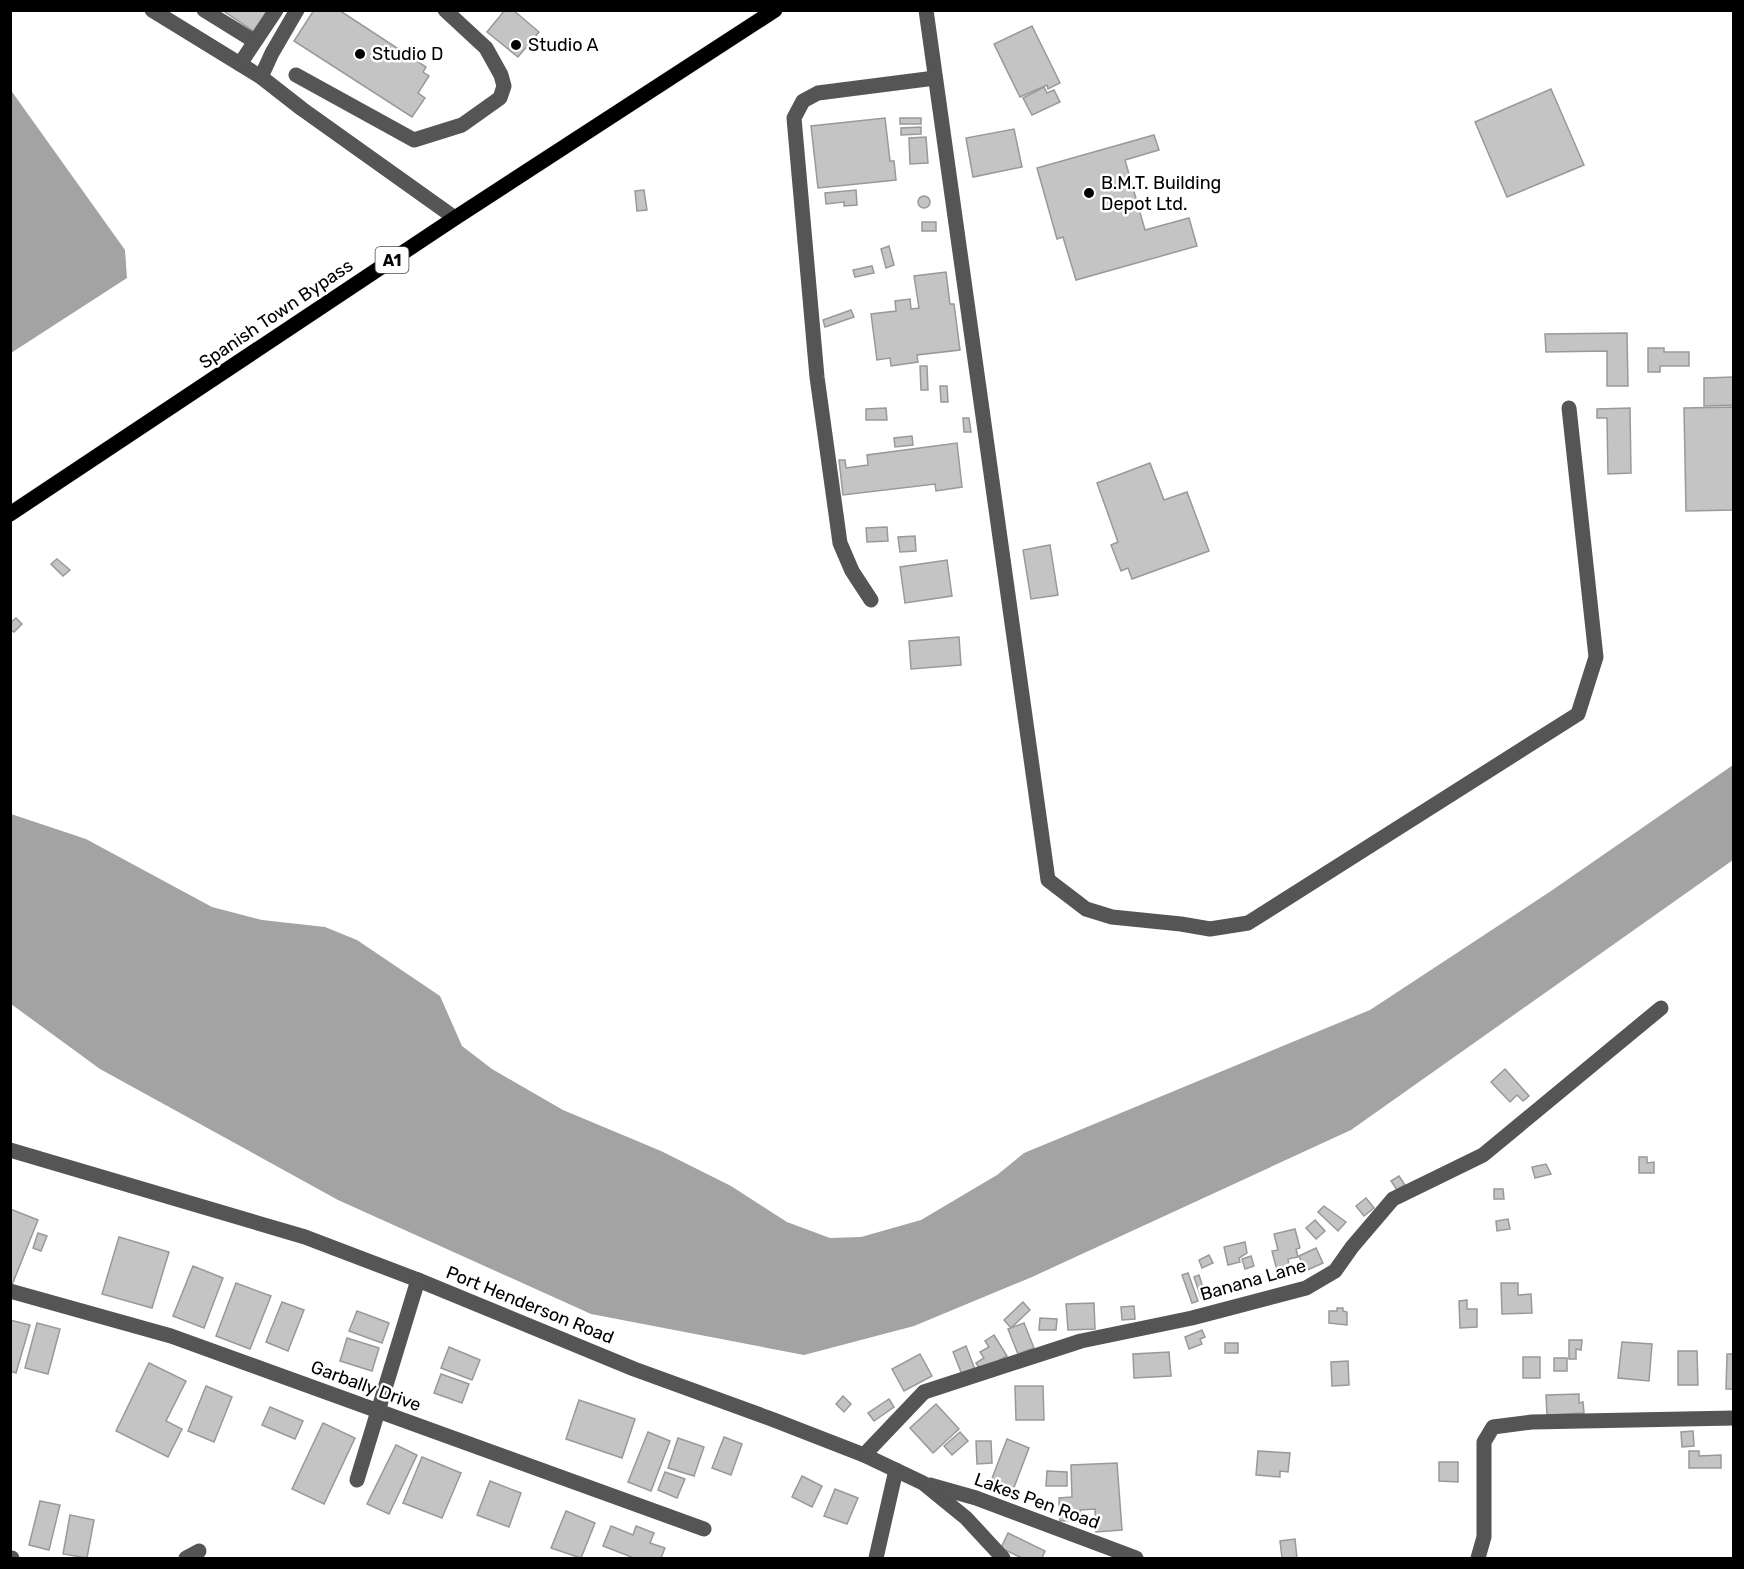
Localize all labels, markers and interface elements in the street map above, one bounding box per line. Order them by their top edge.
place label: Studio A [528,34,598,56]
marker: Studio A [509,38,523,52]
place label: Studio D [372,43,443,65]
marker: Studio D [353,47,367,61]
place label: B.M.T. Building Depot Ltd. [1101,172,1221,215]
marker: B.M.T. Building Depot Ltd. [1082,186,1096,200]
road number: A1 [376,247,408,273]
street label: Spanish Town Bypass [195,254,357,374]
street label: Banana Lane [1198,1254,1308,1306]
street label: Port Henderson Road [443,1261,617,1349]
street label: Garbally Drive [308,1356,424,1416]
street label: Lakes Pen Road [971,1468,1103,1534]

